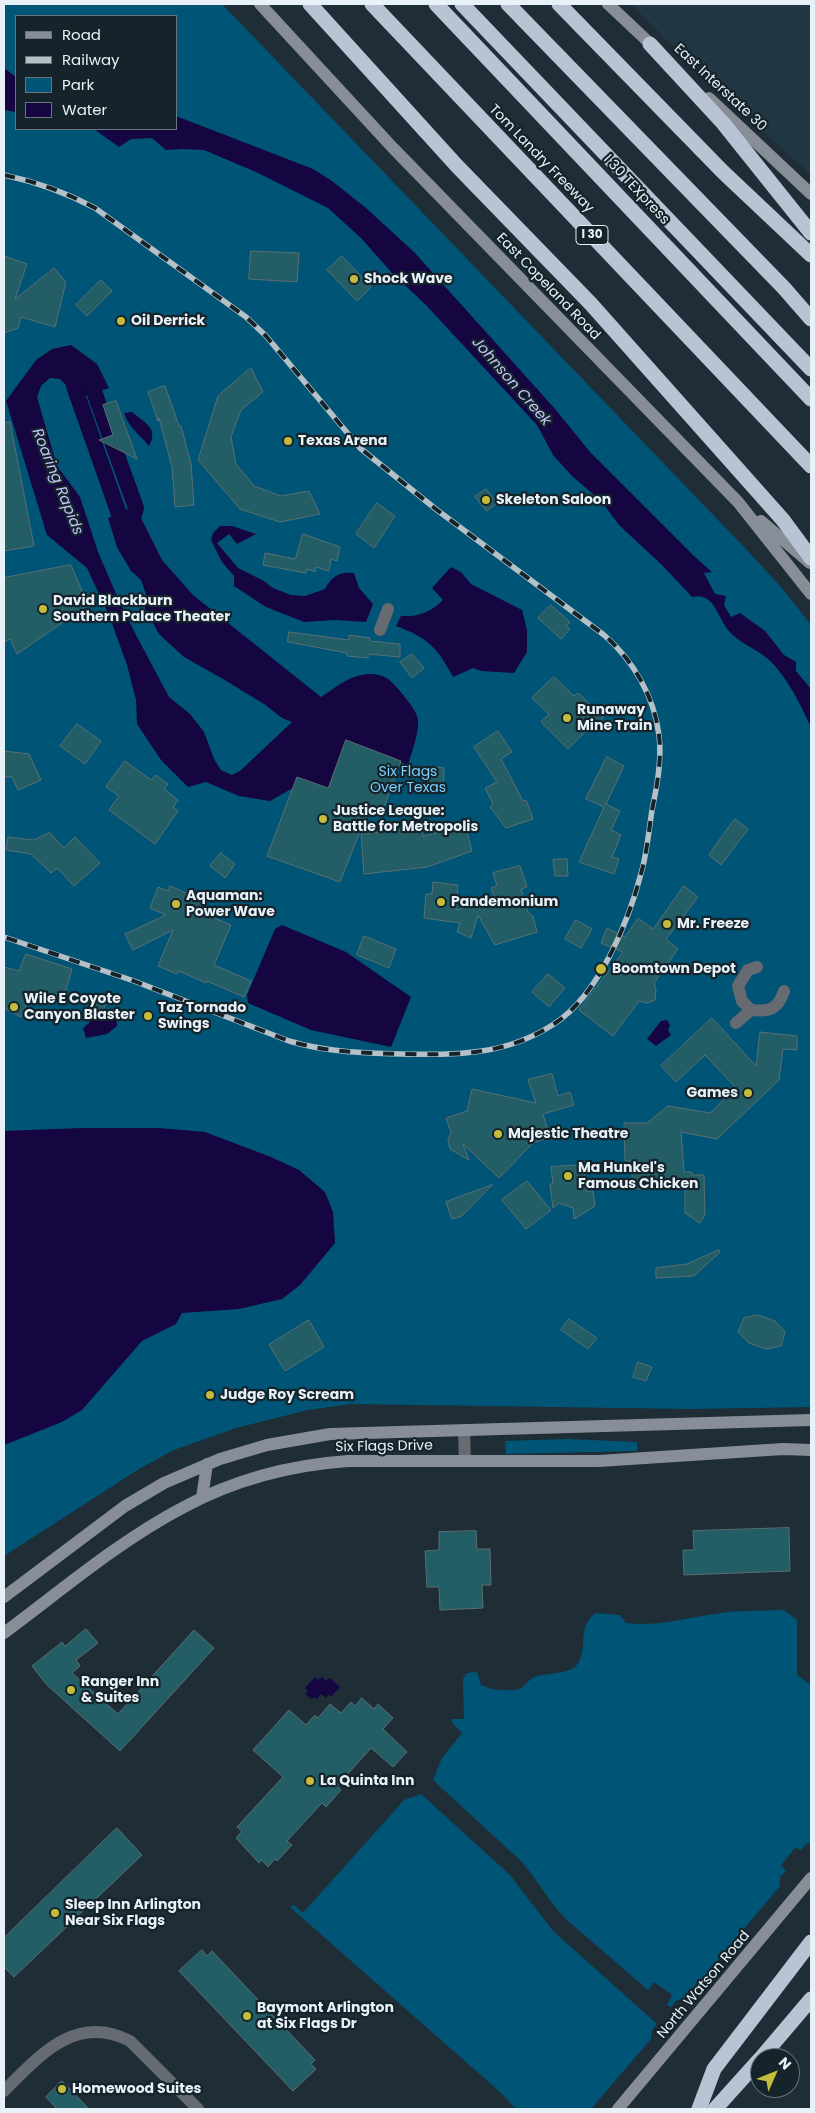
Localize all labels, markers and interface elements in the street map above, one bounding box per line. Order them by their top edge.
legend [15,15,178,130]
text: Road [62,24,101,45]
street label: East Interstate 30 [670,41,770,135]
text: Railway [62,49,120,70]
text: Park [62,74,94,95]
text: Water [62,99,107,120]
street label: Tom Landry Freeway [485,101,597,217]
street label: I 30 TEXpress [599,152,673,228]
road number: I 30 [576,226,608,244]
street label: East Copeland Road [493,230,603,344]
place label: Shock Wave [364,271,453,287]
marker: Shock Wave [348,273,360,285]
place label: Oil Derrick [131,313,205,329]
marker: Oil Derrick [115,315,127,327]
water label: Johnson Creek [468,334,554,430]
water label: Roaring Rapids [27,426,87,538]
place label: Texas Arena [298,433,387,449]
marker: Texas Arena [282,435,294,447]
place label: Skeleton Saloon [496,492,611,508]
marker: Skeleton Saloon [480,494,492,506]
place label: David Blackburn Southern Palace Theater [53,593,230,626]
marker: David Blackburn Southern Palace Theater [37,603,49,615]
place label: Runaway Mine Train [577,702,652,734]
marker: Runaway Mine Train [561,712,573,724]
park label: Six Flags Over Texas [370,764,446,796]
place label: Justice League: Battle for Metropolis [333,803,478,836]
marker: Justice League: Battle for Metropolis [317,813,329,825]
place label: Aquaman: Power Wave [186,888,275,920]
place label: Pandemonium [451,894,558,910]
marker: Pandemonium [435,896,447,908]
marker: Aquaman: Power Wave [170,898,182,910]
place label: Mr. Freeze [677,916,749,932]
marker: Mr. Freeze [661,918,673,930]
place label: Boomtown Depot [612,961,736,977]
marker: Boomtown Depot [594,962,608,976]
place label: Wile E Coyote Canyon Blaster [24,991,135,1024]
place label: Taz Tornado Swings [158,1000,246,1032]
marker: Wile E Coyote Canyon Blaster [8,1001,20,1013]
marker: Taz Tornado Swings [142,1010,154,1022]
place label: Games [687,1085,738,1101]
marker: Games [742,1087,754,1099]
place label: Majestic Theatre [508,1126,628,1142]
marker: Majestic Theatre [492,1128,504,1140]
place label: Ma Hunkel's Famous Chicken [578,1160,699,1192]
marker: Ma Hunkel's Famous Chicken [562,1170,574,1182]
place label: Judge Roy Scream [220,1387,354,1403]
marker: Judge Roy Scream [204,1389,216,1401]
street label: Six Flags Drive [335,1438,433,1456]
place label: Ranger Inn & Suites [81,1674,159,1706]
marker: Ranger Inn & Suites [65,1684,77,1696]
place label: La Quinta Inn [320,1773,414,1789]
marker: La Quinta Inn [304,1775,316,1787]
place label: Sleep Inn Arlington Near Six Flags [65,1897,201,1930]
marker: Sleep Inn Arlington Near Six Flags [49,1907,61,1919]
street label: North Watson Road [654,1928,754,2042]
place label: Baymont Arlington at Six Flags Dr [257,2000,394,2032]
marker: Baymont Arlington at Six Flags Dr [241,2010,253,2022]
north arrow [750,2048,800,2098]
text: N [774,2053,796,2074]
place label: Homewood Suites [72,2081,201,2097]
marker: Homewood Suites [56,2083,68,2095]

